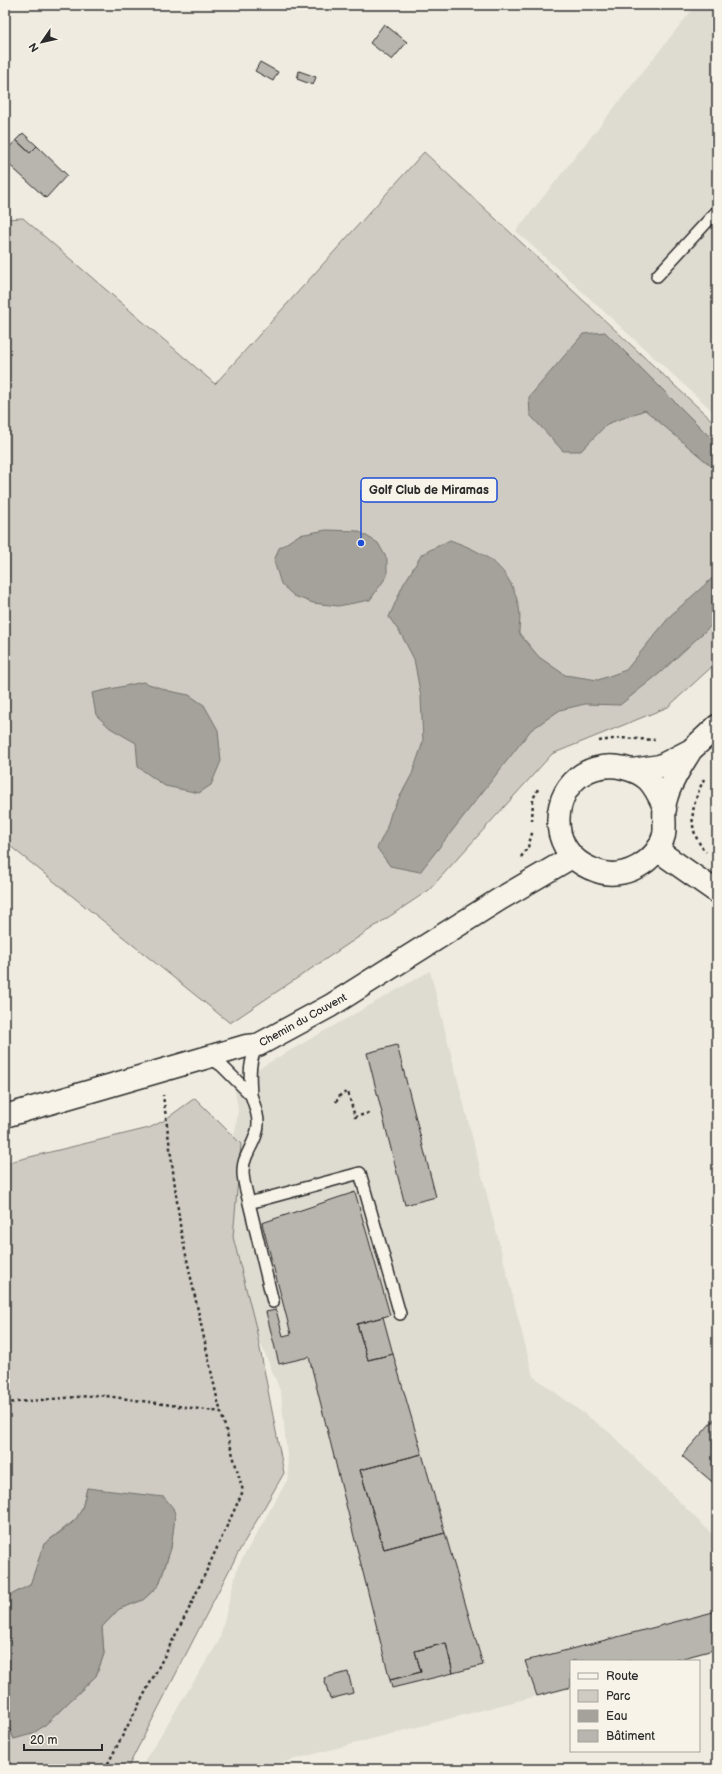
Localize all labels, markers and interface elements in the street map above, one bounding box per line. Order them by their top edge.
north arrow [22,22,62,62]
text: N [26,40,42,54]
callout: Golf Club de Miramas [361,478,497,502]
text: Golf Club de Miramas [369,483,489,498]
street label: Chemin du Couvent [257,990,350,1049]
legend [570,1660,700,1752]
text: Route [606,1669,638,1684]
text: Parc [606,1689,630,1704]
text: Eau [606,1709,627,1724]
scale bar [24,1726,102,1752]
text: Bâtiment [606,1729,655,1744]
text: 20 m [30,1733,57,1748]

